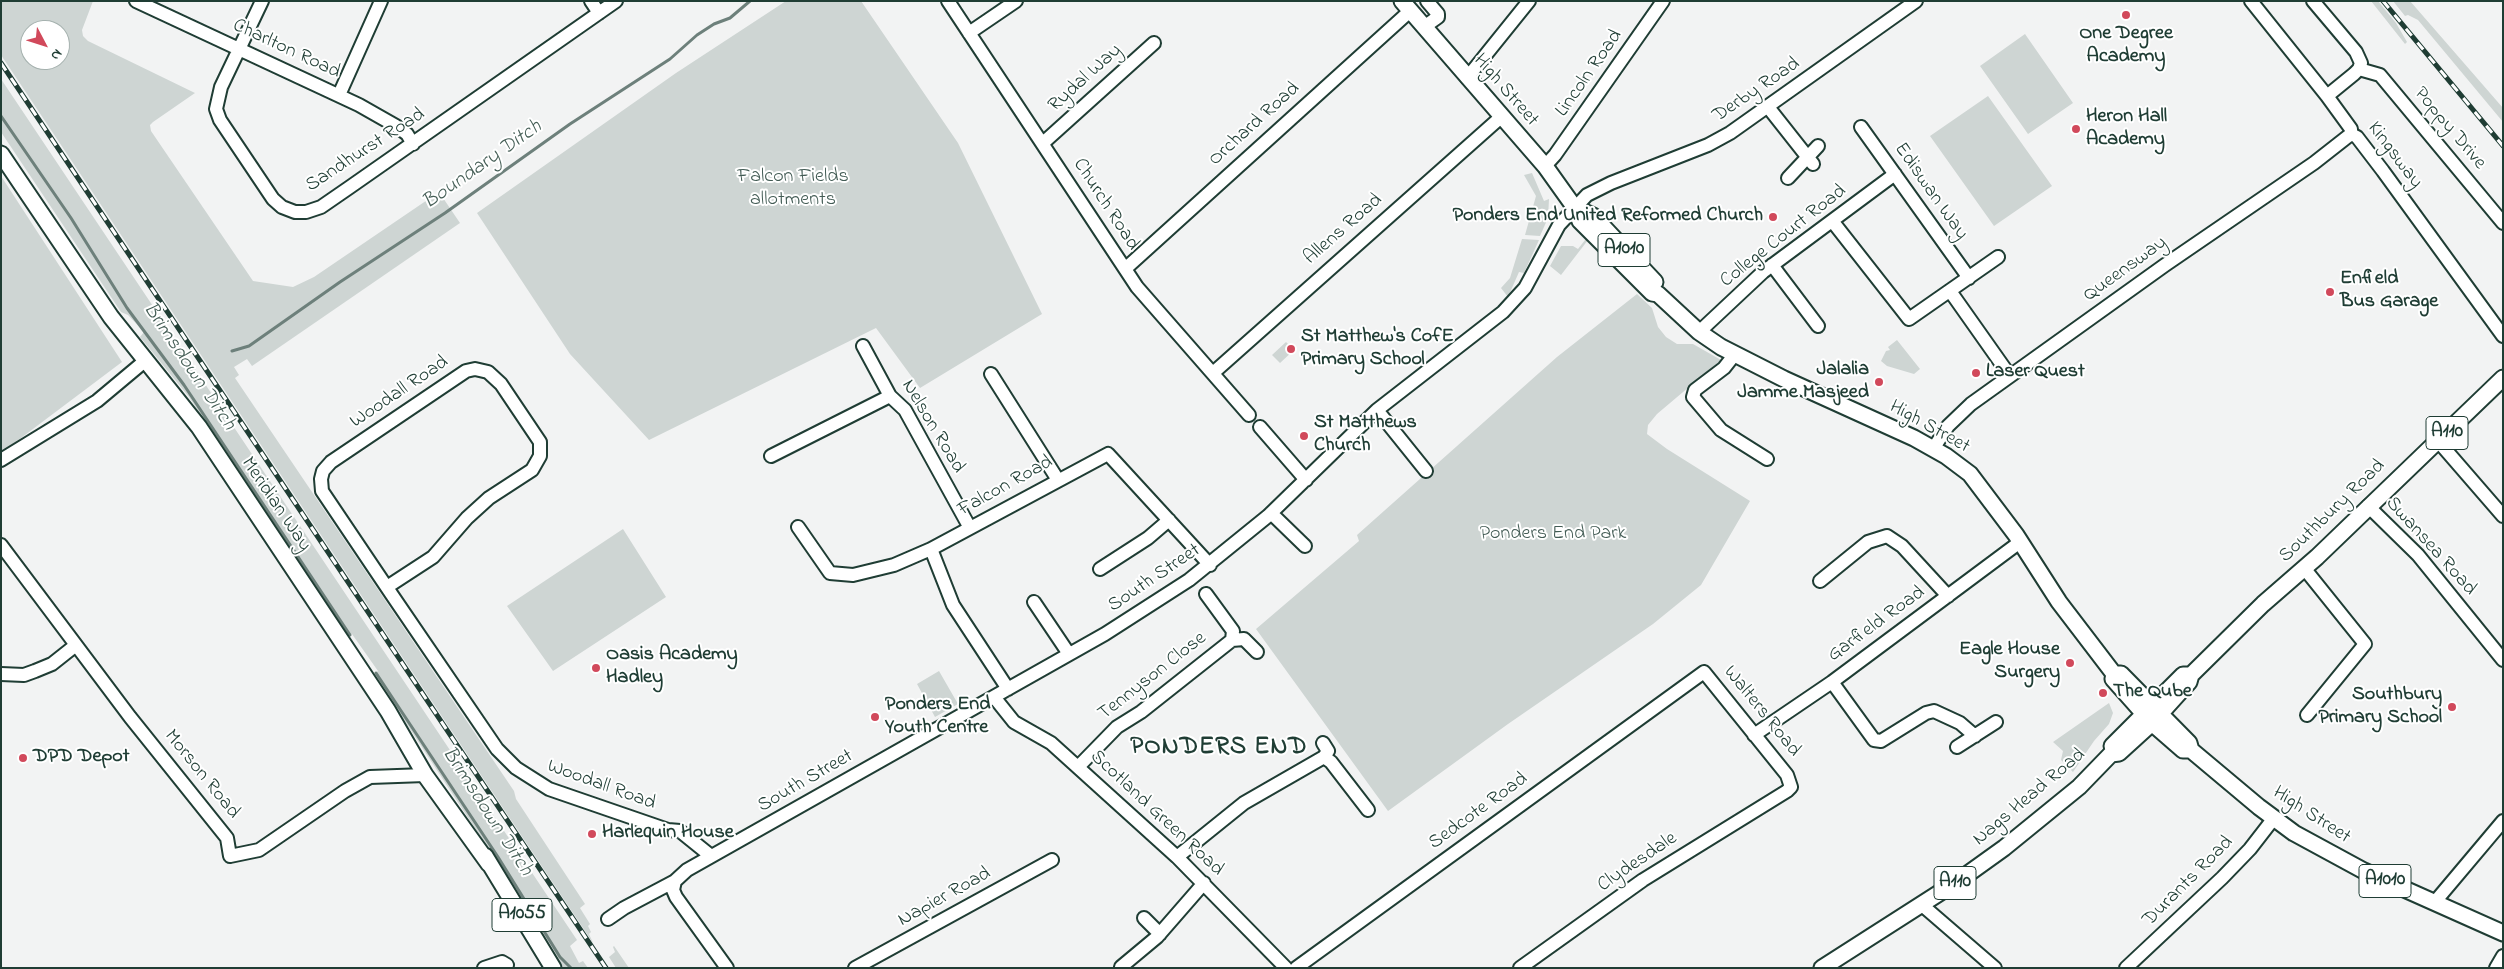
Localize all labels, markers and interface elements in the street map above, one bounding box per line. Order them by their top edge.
marker: One Degree Academy [2120,9,2132,21]
street label: Charlton Road [228,15,344,85]
north arrow [20,20,70,70]
place label: One Degree Academy [2079,23,2173,70]
street label: Lincoln Road [1551,26,1629,122]
street label: Rydal Way [1044,40,1128,118]
text: N [45,44,67,65]
street label: High Street [1467,50,1543,132]
street label: Derby Road [1709,53,1805,129]
street label: Orchard Road [1204,78,1306,172]
street label: Poppy Drive [2408,83,2490,175]
street label: Sandhurst Road [302,104,430,198]
place label: Heron Hall Academy [2086,106,2167,153]
water label: Boundary Ditch [419,116,547,216]
street label: Kingsway [2361,118,2427,194]
marker: Heron Hall Academy [2070,123,2082,135]
street label: Ediswan Way [1888,139,1972,245]
street label: Church Road [1066,154,1144,256]
park label: Falcon Fields allotments [737,166,849,213]
street label: College Court Road [1716,180,1852,294]
street label: Allens Road [1300,189,1388,271]
place label: Ponders End United Reformed Church [1453,205,1763,229]
marker: Ponders End United Reformed Church [1767,211,1779,223]
street label: Queensway [2080,232,2172,308]
road number: A1010 [1598,234,1650,266]
place label: Enfield Bus Garage [2340,268,2438,315]
marker: Enfield Bus Garage [2324,286,2336,298]
water label: Brimsdown Ditch [136,298,240,436]
place label: St Matthew's CofE Primary School [1301,326,1454,373]
marker: St Matthew's CofE Primary School [1285,343,1297,355]
street label: Woodall Road [346,351,454,435]
place label: Jalalia Jamme Masjeed [1737,359,1869,406]
place label: Laser Quest [1986,361,2085,385]
marker: Laser Quest [1970,367,1982,379]
street label: Nelson Road [895,376,969,478]
marker: Jalalia Jamme Masjeed [1873,376,1885,388]
street label: High Street [1885,396,1973,460]
place label: St Matthews Church [1314,412,1417,459]
road number: A110 [2426,416,2468,449]
marker: St Matthews Church [1298,430,1310,442]
street label: Falcon Road [954,451,1058,523]
street label: Meridian Way [235,453,315,557]
street label: Southbury Road [2275,455,2391,569]
street label: Swansea Road [2379,493,2481,601]
park label: Ponders End Park [1480,523,1626,547]
street label: South Street [1104,539,1206,619]
street label: Garfield Road [1824,582,1930,668]
street label: Tennyson Close [1094,627,1212,727]
place label: Eagle House Surgery [1959,639,2060,686]
place label: Oasis Academy Hadley [606,644,738,691]
marker: Eagle House Surgery [2064,657,2076,669]
marker: Oasis Academy Hadley [590,662,602,674]
street label: Walters Road [1717,662,1805,762]
place label: The Qube [2113,681,2192,705]
place label: Southbury Primary School [2318,684,2442,731]
marker: The Qube [2097,687,2109,699]
place label: Ponders End Youth Centre [885,694,990,741]
marker: Southbury Primary School [2446,701,2458,713]
marker: Ponders End Youth Centre [869,711,881,723]
street label: Morson Road [158,726,244,824]
district label: PONDERS END [1129,734,1309,764]
water label: Brimsdown Ditch [435,743,537,881]
street label: Nags Head Road [1969,744,2091,852]
street label: South Street [754,745,858,819]
place label: DPD Depot [33,746,129,770]
street label: Scotland Green Road [1084,746,1228,882]
marker: DPD Depot [17,752,29,764]
street label: Woodall Road [544,755,658,817]
street label: Sedcote Road [1425,768,1533,856]
street label: High Street [2267,782,2355,850]
place label: Harlequin House [602,822,734,846]
marker: Harlequin House [586,828,598,840]
street label: Clydesdale [1594,828,1682,898]
street label: Durants Road [2139,832,2239,932]
street label: Napier Road [894,863,996,933]
road number: A1010 [2359,864,2411,898]
road number: A110 [1934,866,1976,900]
road number: A1055 [492,898,552,932]

